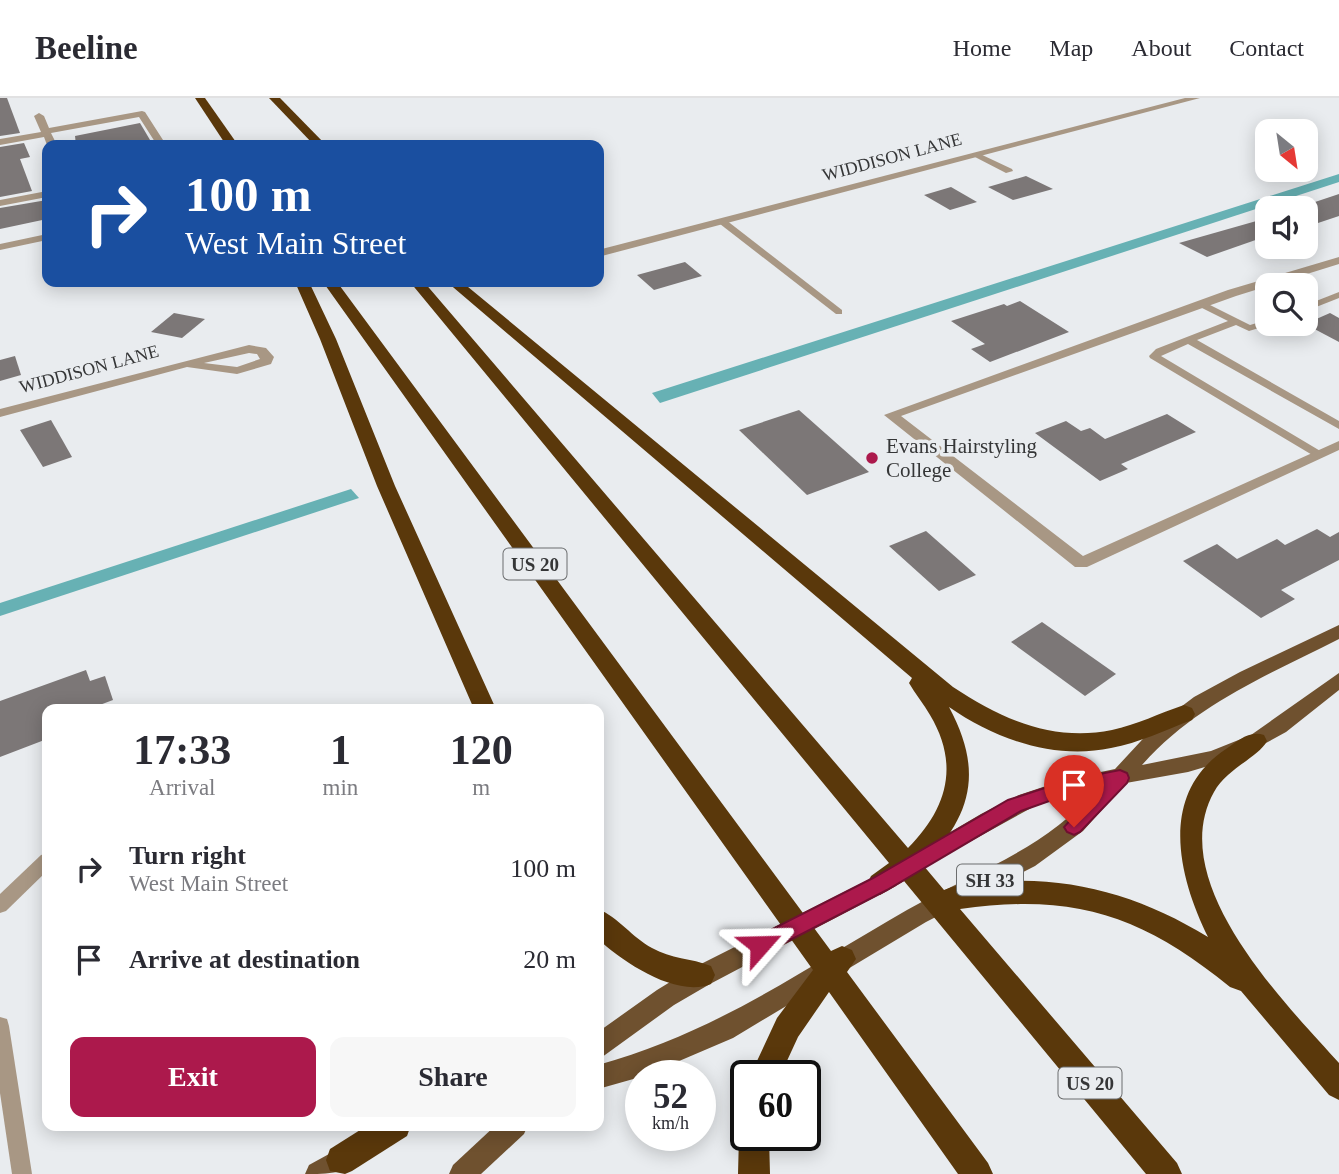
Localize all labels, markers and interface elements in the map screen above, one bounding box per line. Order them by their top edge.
text: Beeline [35,30,138,66]
text: Home [953,35,1011,61]
text: Map [1049,35,1093,61]
text: About [1131,35,1191,61]
text: Contact [1229,35,1304,61]
north arrow [1255,119,1318,182]
map controls [1255,119,1318,336]
street label: WIDDISON LANE [820,129,964,185]
text: 100 m [185,167,312,222]
icon: right [70,168,161,259]
button: sound [1255,196,1318,259]
text: West Main Street [185,225,406,261]
button: search [1255,273,1318,336]
street label: WIDDISON LANE [17,341,161,397]
place label: Evans Hairstyling College [886,434,1038,482]
marker: Evans Hairstyling College [864,450,880,466]
road number: US 20 [504,548,566,579]
text: 17:33 [133,727,231,773]
text: 1 [330,727,351,773]
text: 120 [450,727,513,773]
pin [1044,755,1104,827]
icon: arrive [1055,766,1093,804]
text: Arrival [149,775,216,800]
text: min [323,775,358,800]
text: m [472,775,490,800]
text: Turn right [129,841,246,870]
icon: right [70,850,108,888]
text: 100 m [510,854,576,883]
road number: SH 33 [957,864,1023,895]
text: West Main Street [129,871,288,896]
position arrow [723,908,797,982]
icon: arrive [70,941,108,979]
text: Arrive at destination [129,945,360,974]
text: 20 m [523,945,576,974]
button: Exit [70,1037,316,1117]
button: Share [330,1037,576,1117]
speed limit sign: 60 [730,1060,821,1151]
road number: US 20 [1058,1068,1122,1099]
text: 52 [653,1077,688,1116]
text: km/h [652,1113,689,1133]

